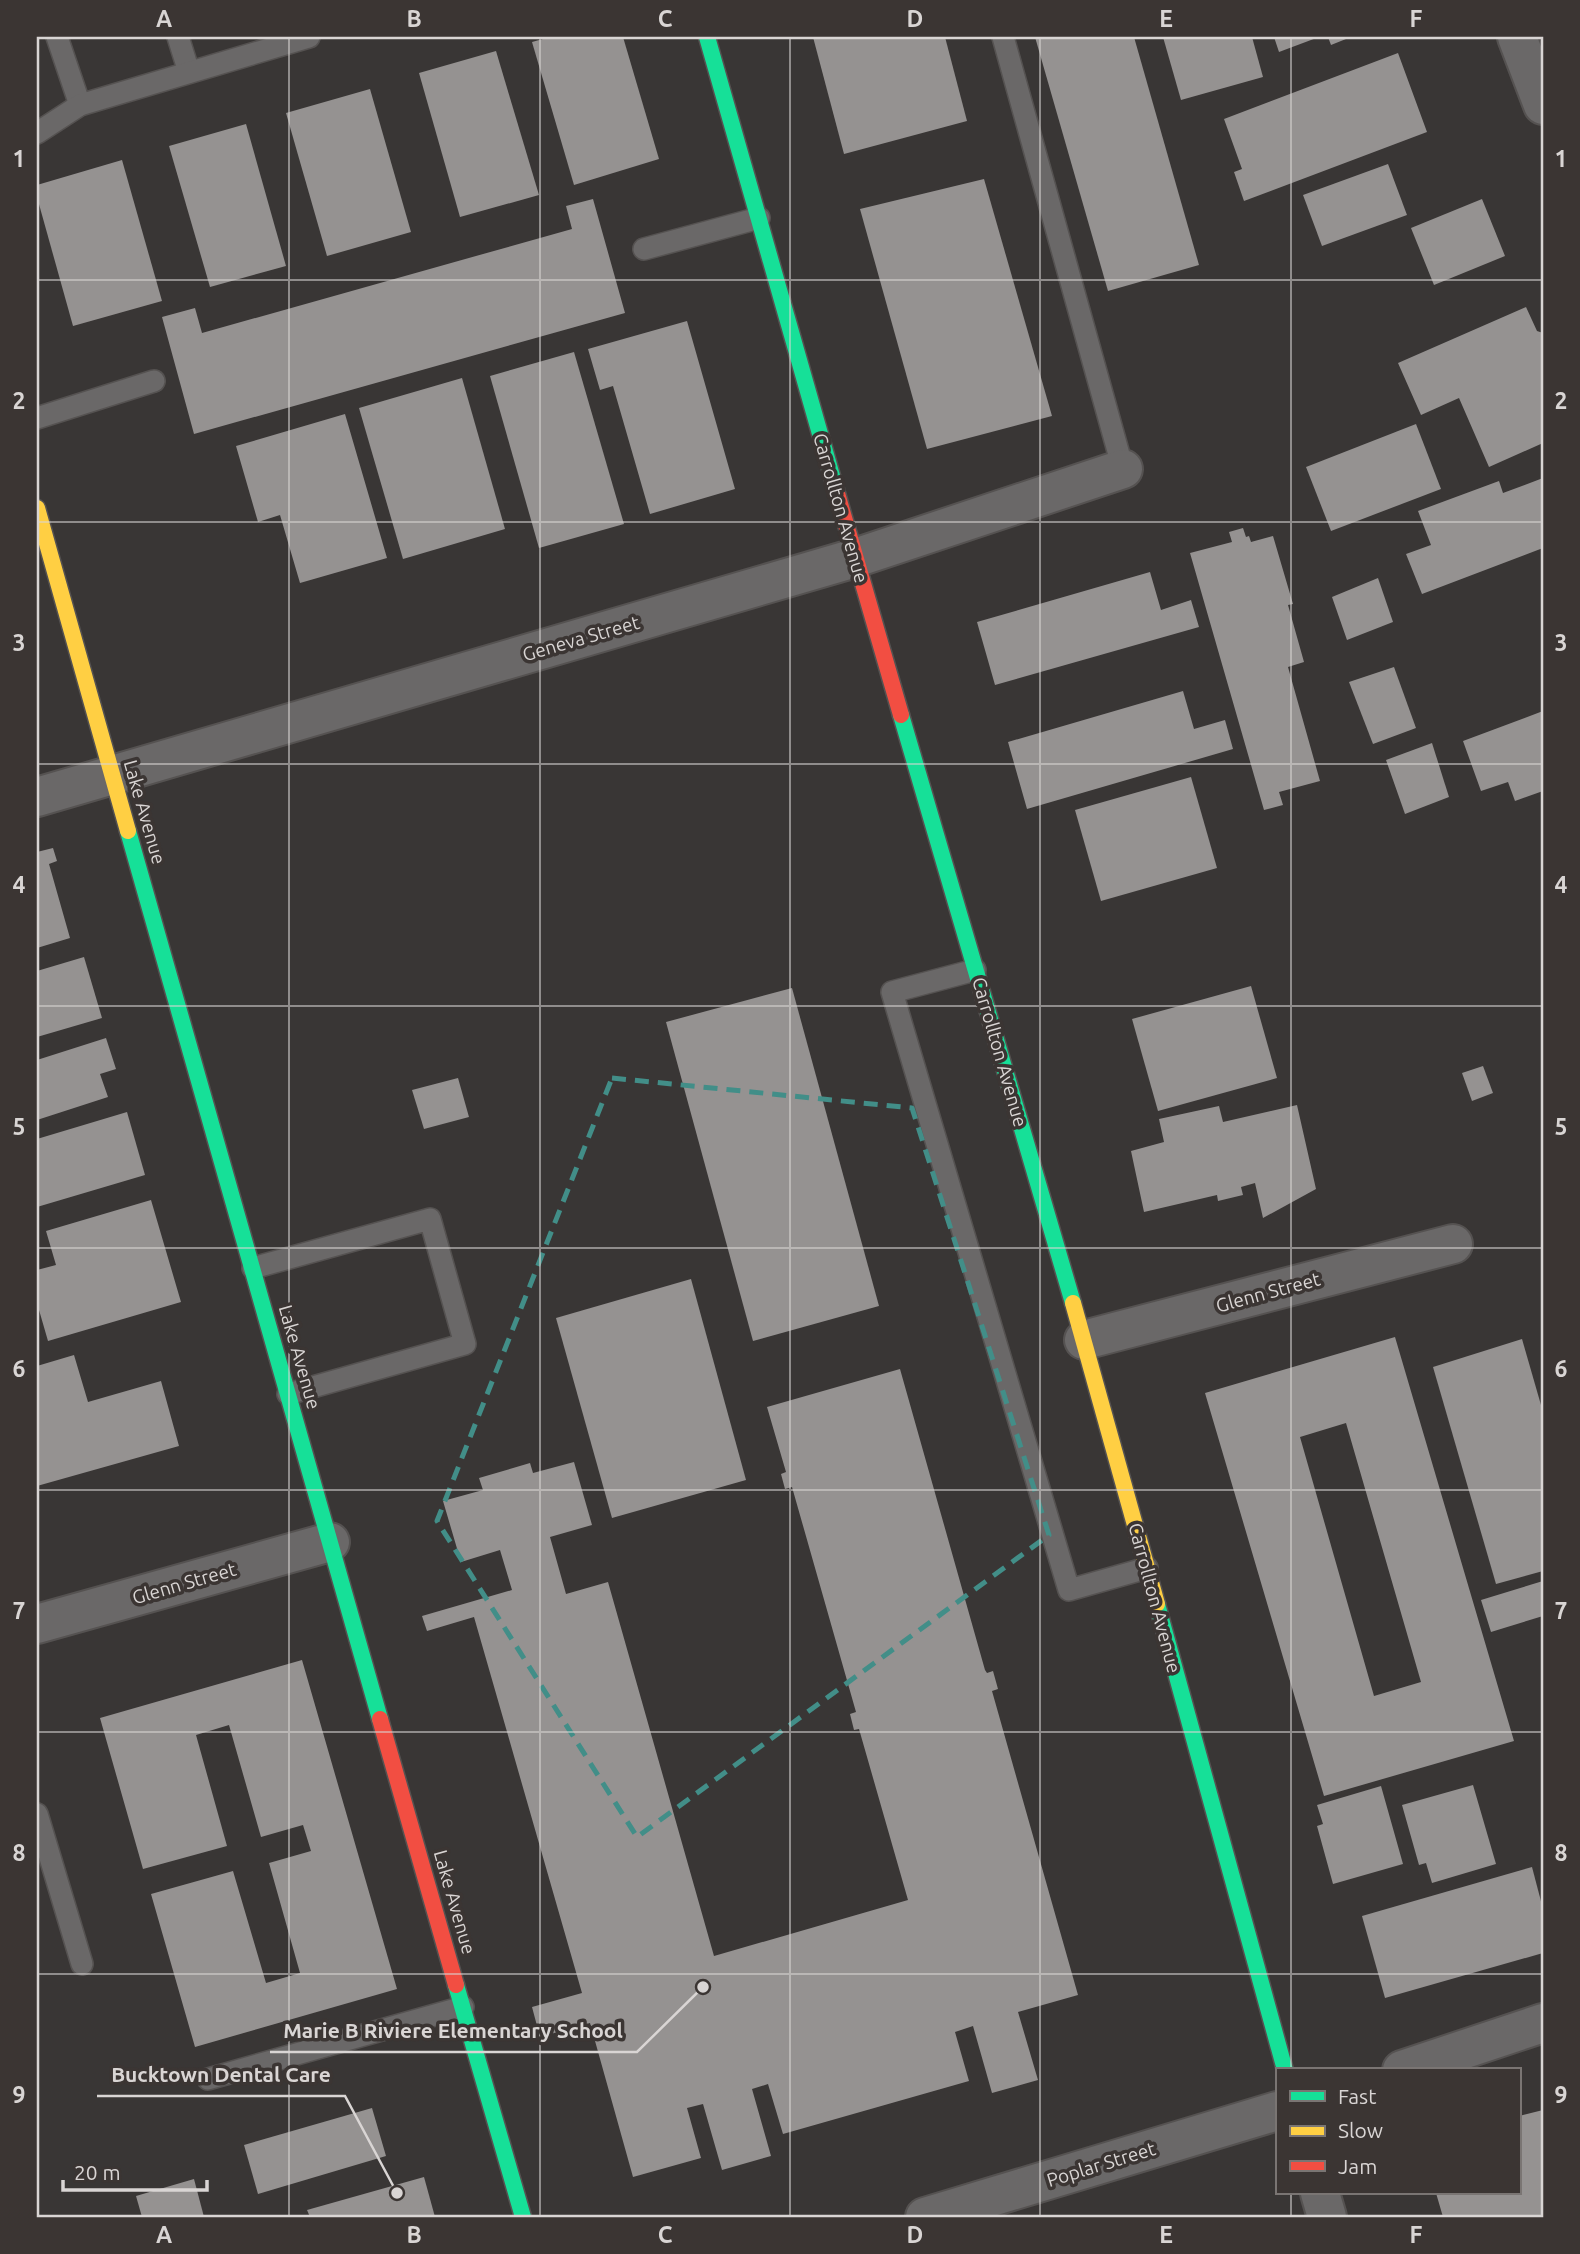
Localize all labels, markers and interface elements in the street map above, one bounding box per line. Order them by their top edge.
text: A [156,6,172,31]
text: B [406,6,422,31]
text: C [658,6,673,31]
text: D [907,6,923,31]
text: E [1159,6,1173,31]
text: F [1410,6,1423,31]
text: 1 [13,146,25,171]
text: 1 [1555,146,1567,171]
text: 2 [13,388,25,413]
text: 2 [1555,388,1567,413]
street label: Carrollton Avenue [809,431,873,585]
street label: Geneva Street [520,611,643,665]
text: 3 [13,630,25,655]
text: 3 [1555,630,1567,655]
street label: Lake Avenue [120,757,170,867]
text: 4 [13,872,26,897]
text: 4 [1555,872,1568,897]
street label: Carrollton Avenue [968,975,1032,1129]
text: 5 [13,1114,25,1139]
text: 5 [1555,1114,1567,1139]
street label: Glenn Street [1213,1267,1323,1316]
street label: Lake Avenue [275,1302,325,1412]
text: 6 [13,1356,26,1381]
text: 6 [1555,1356,1568,1381]
street label: Carrollton Avenue [1124,1520,1186,1676]
street label: Glenn Street [129,1558,239,1608]
text: 7 [13,1598,25,1623]
text: 7 [1555,1598,1567,1623]
text: 8 [13,1840,25,1865]
text: 8 [1555,1840,1567,1865]
street label: Lake Avenue [430,1847,480,1957]
callout: Marie B Riviere Elementary School [270,2010,637,2052]
text: Marie B Riviere Elementary School [283,2018,623,2042]
callout: Bucktown Dental Care [97,2054,345,2096]
text: Bucktown Dental Care [111,2062,331,2086]
legend [1276,2068,1520,2194]
text: 9 [13,2082,25,2107]
text: 9 [1555,2082,1567,2107]
text: Fast [1338,2084,1376,2108]
text: Slow [1338,2118,1383,2142]
street label: Poplar Street [1044,2137,1159,2191]
scale bar [63,2149,206,2193]
text: Jam [1338,2154,1377,2178]
text: 20 m [74,2160,121,2184]
text: A [156,2222,172,2247]
text: B [406,2222,422,2247]
text: C [658,2222,673,2247]
text: D [907,2222,923,2247]
text: E [1159,2222,1173,2247]
text: F [1410,2222,1423,2247]

